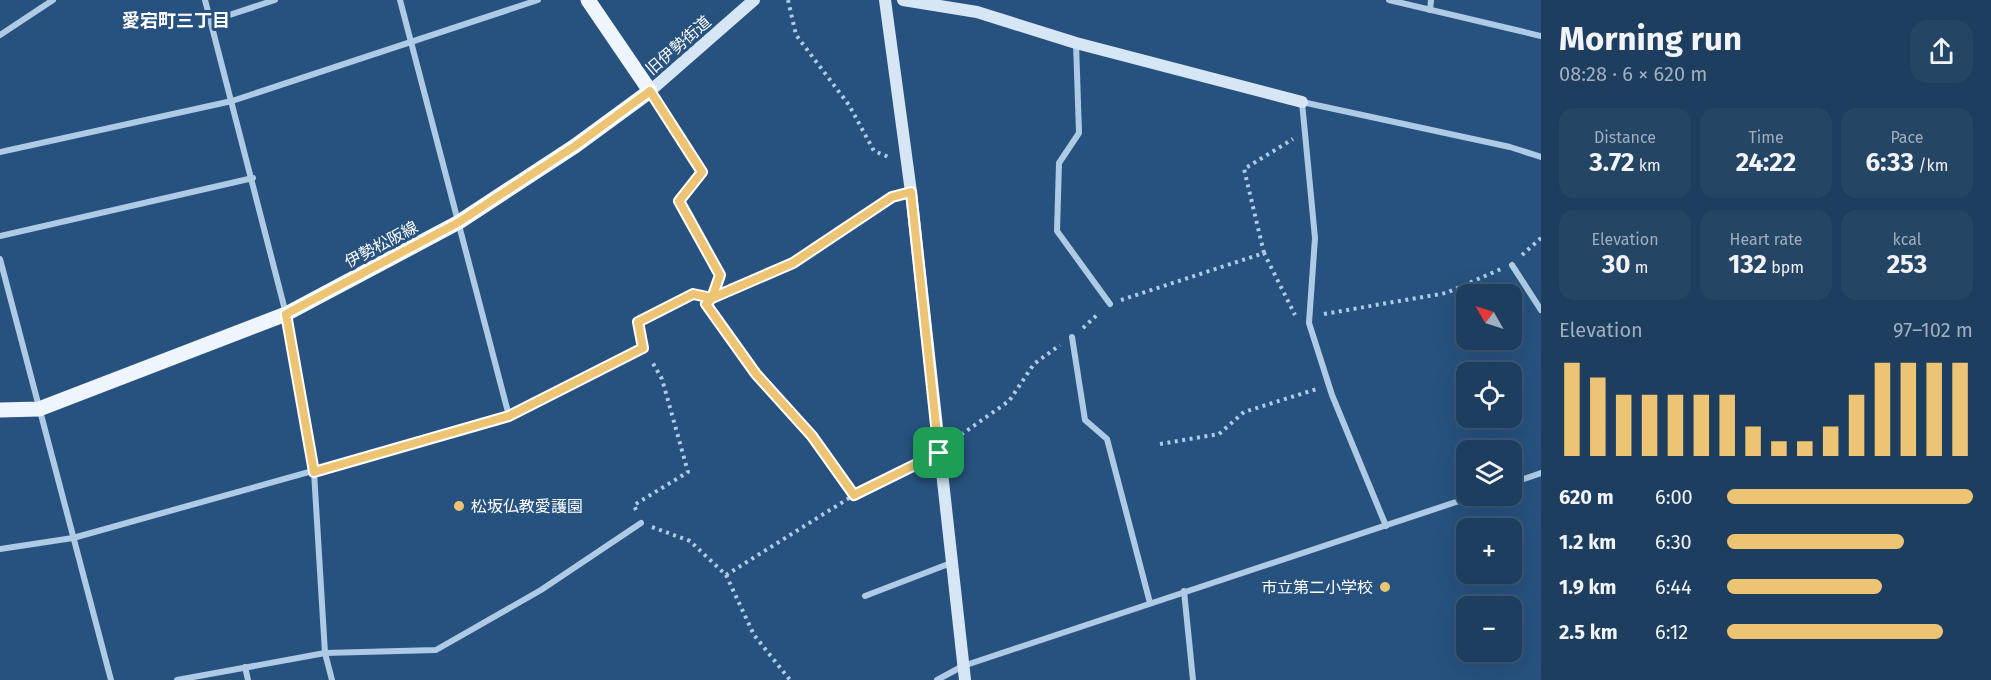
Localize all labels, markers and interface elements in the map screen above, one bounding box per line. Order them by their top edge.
district label: 愛宕町三丁目 [122,10,230,32]
street label: 旧伊勢街道 [642,12,715,79]
text: Morning run [1559,19,1742,59]
button: share [1910,20,1973,83]
text: 08:28 · 6 × 620 m [1559,62,1707,86]
text: Distance [1594,128,1656,147]
text: Time [1748,128,1784,147]
text: Pace [1890,128,1924,147]
text: 3.72 [1589,147,1634,178]
text: 24:22 [1736,147,1796,178]
text: 6:33 [1866,147,1914,178]
text: km [1634,156,1661,175]
text: /km [1914,156,1948,175]
street label: 伊勢松阪線 [341,217,421,272]
text: Elevation [1591,230,1659,249]
text: Heart rate [1730,230,1802,249]
text: kcal [1893,230,1921,249]
text: 30 [1602,249,1630,280]
text: 132 [1728,249,1767,280]
text: 253 [1887,249,1927,280]
text: m [1630,258,1648,277]
text: bpm [1767,258,1804,277]
north arrow [1456,284,1522,350]
map controls [1456,284,1522,662]
text: Elevation [1559,318,1643,342]
text: 97–102 m [1893,318,1973,342]
button: locate [1456,362,1522,428]
pin [913,427,964,478]
icon: arrive [922,436,955,469]
button: layers [1456,440,1522,506]
text: 620 m [1559,485,1614,509]
text: 6:00 [1655,485,1693,509]
place label: 松坂仏教愛護園 [471,497,583,516]
marker: 松坂仏教愛護園 [452,499,466,513]
button: + [1456,518,1522,584]
text: 1.2 km [1559,530,1616,554]
text: 6:30 [1655,530,1692,554]
text: 1.9 km [1559,575,1617,599]
text: 6:44 [1655,575,1692,599]
place label: 市立第二小学校 [1261,578,1373,597]
marker: 市立第二小学校 [1378,580,1392,594]
button: − [1456,596,1522,662]
text: 2.5 km [1559,620,1618,644]
text: 6:12 [1655,620,1688,644]

